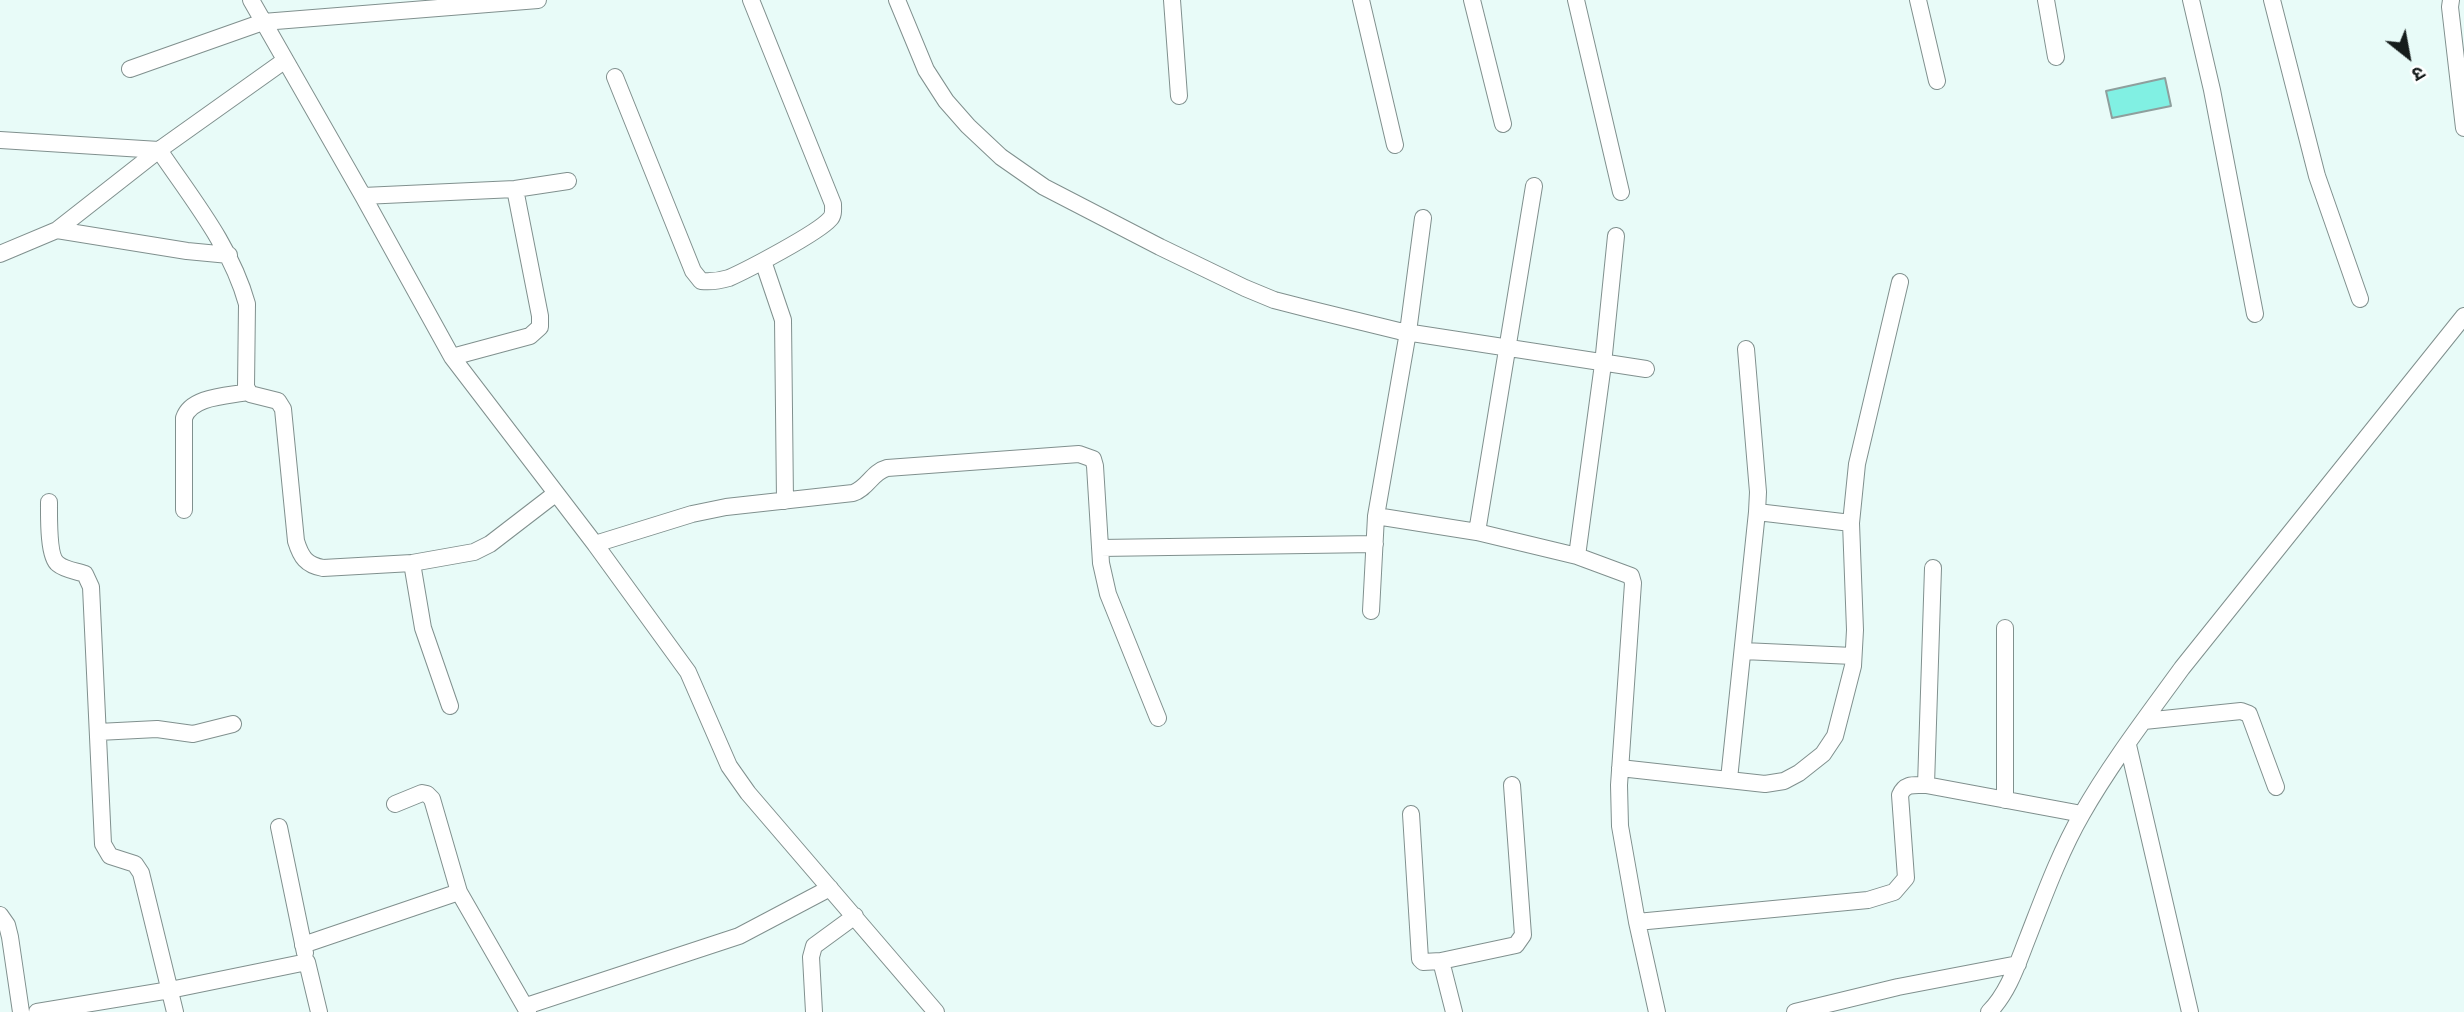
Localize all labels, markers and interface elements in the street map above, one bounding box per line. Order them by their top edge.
north arrow [2373,21,2443,91]
text: उ [2408,62,2429,86]

